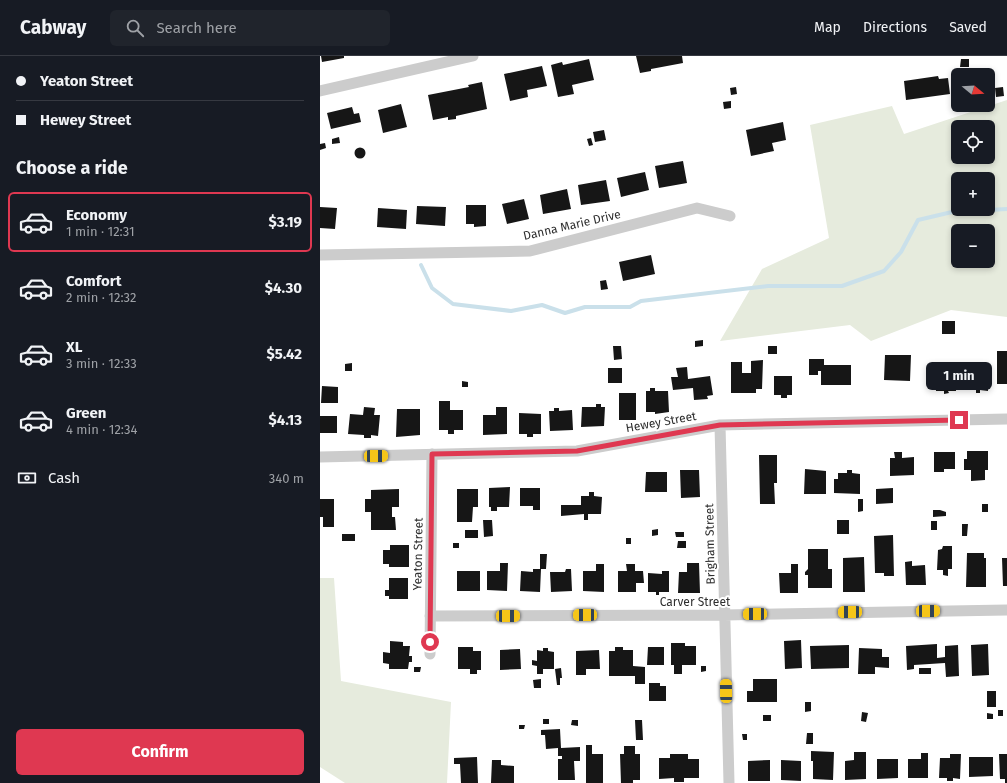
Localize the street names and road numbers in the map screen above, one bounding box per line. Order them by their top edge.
street label: Danna Marie Drive [522,207,622,243]
street label: Hewey Street [625,409,698,435]
street label: Brigham Street [702,503,718,585]
street label: Yeaton Street [410,517,426,591]
street label: Carver Street [660,595,731,609]

